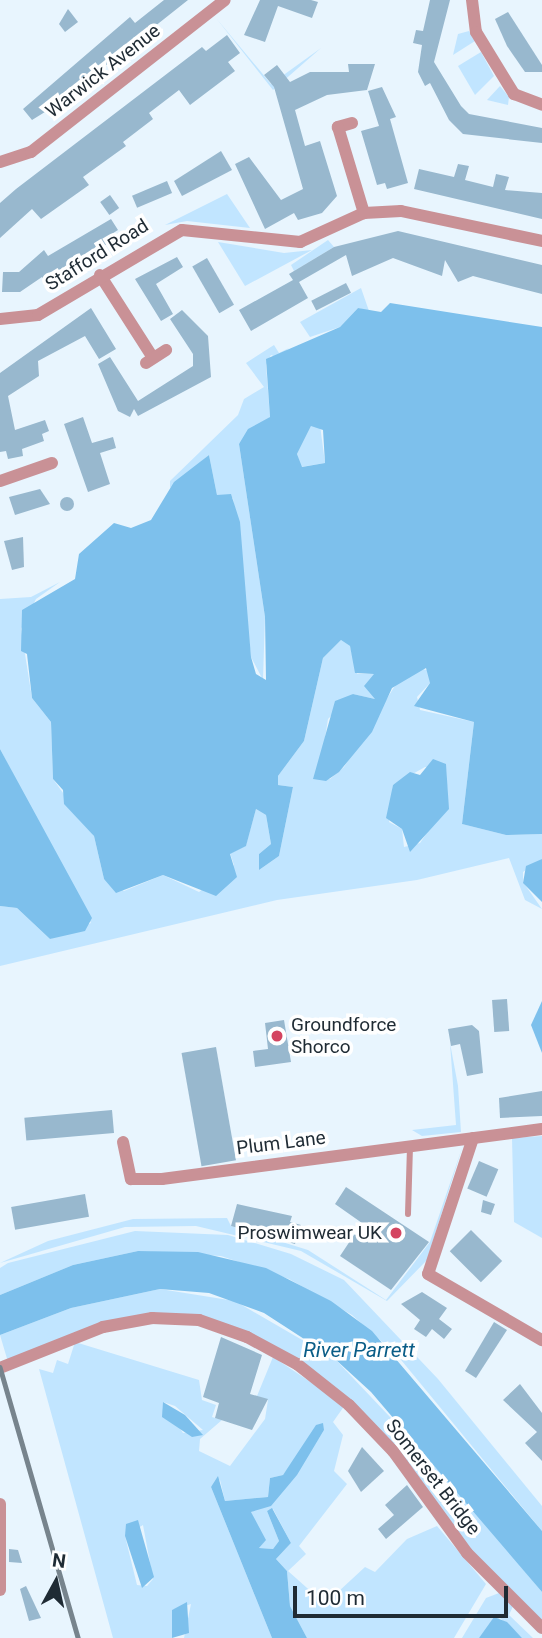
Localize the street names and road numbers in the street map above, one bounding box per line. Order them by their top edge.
street label: Warwick Avenue [41,19,165,123]
street label: Stafford Road [41,214,153,296]
street label: Plum Lane [235,1126,327,1160]
street label: Somerset Bridge [381,1415,485,1539]

